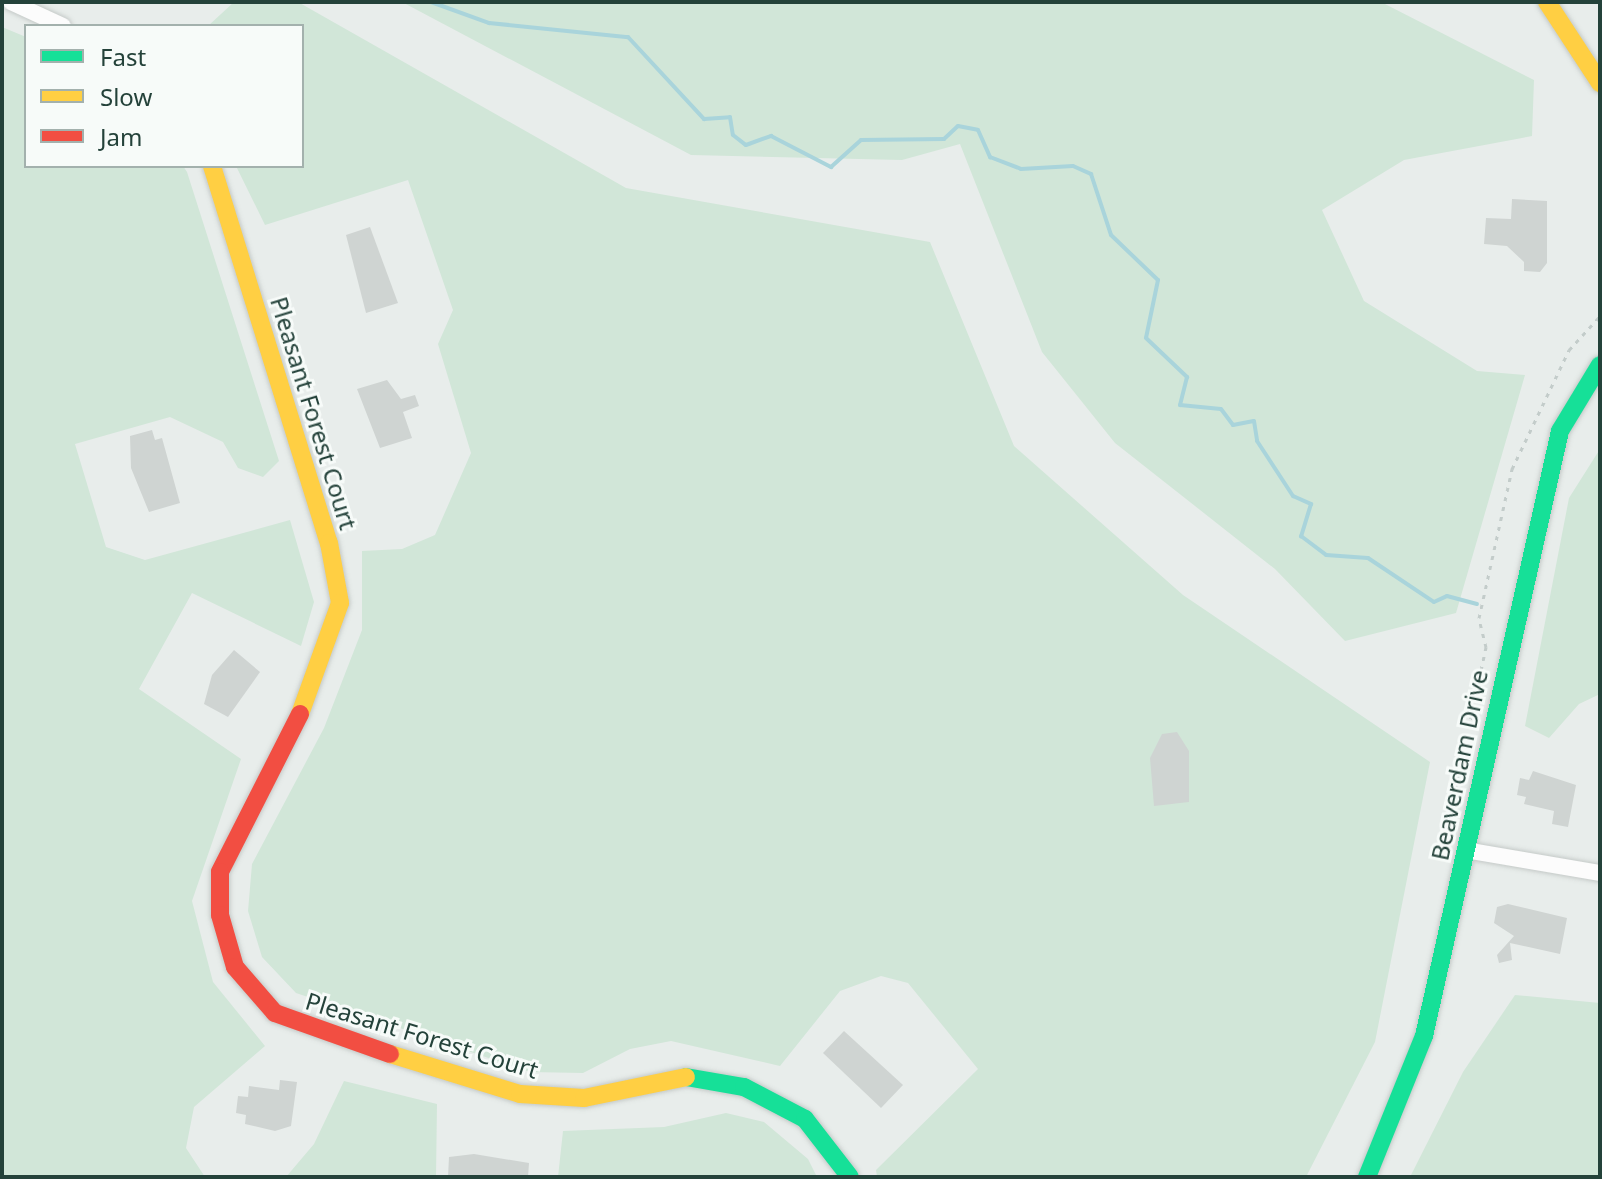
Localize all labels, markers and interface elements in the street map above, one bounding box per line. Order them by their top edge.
legend [24,24,304,168]
text: Fast [100,40,146,73]
text: Slow [100,80,152,113]
text: Jam [100,120,142,153]
street label: Pleasant Forest Court [265,293,363,533]
street label: Beaverdam Drive [1425,667,1493,863]
street label: Pleasant Forest Court [302,986,542,1084]

